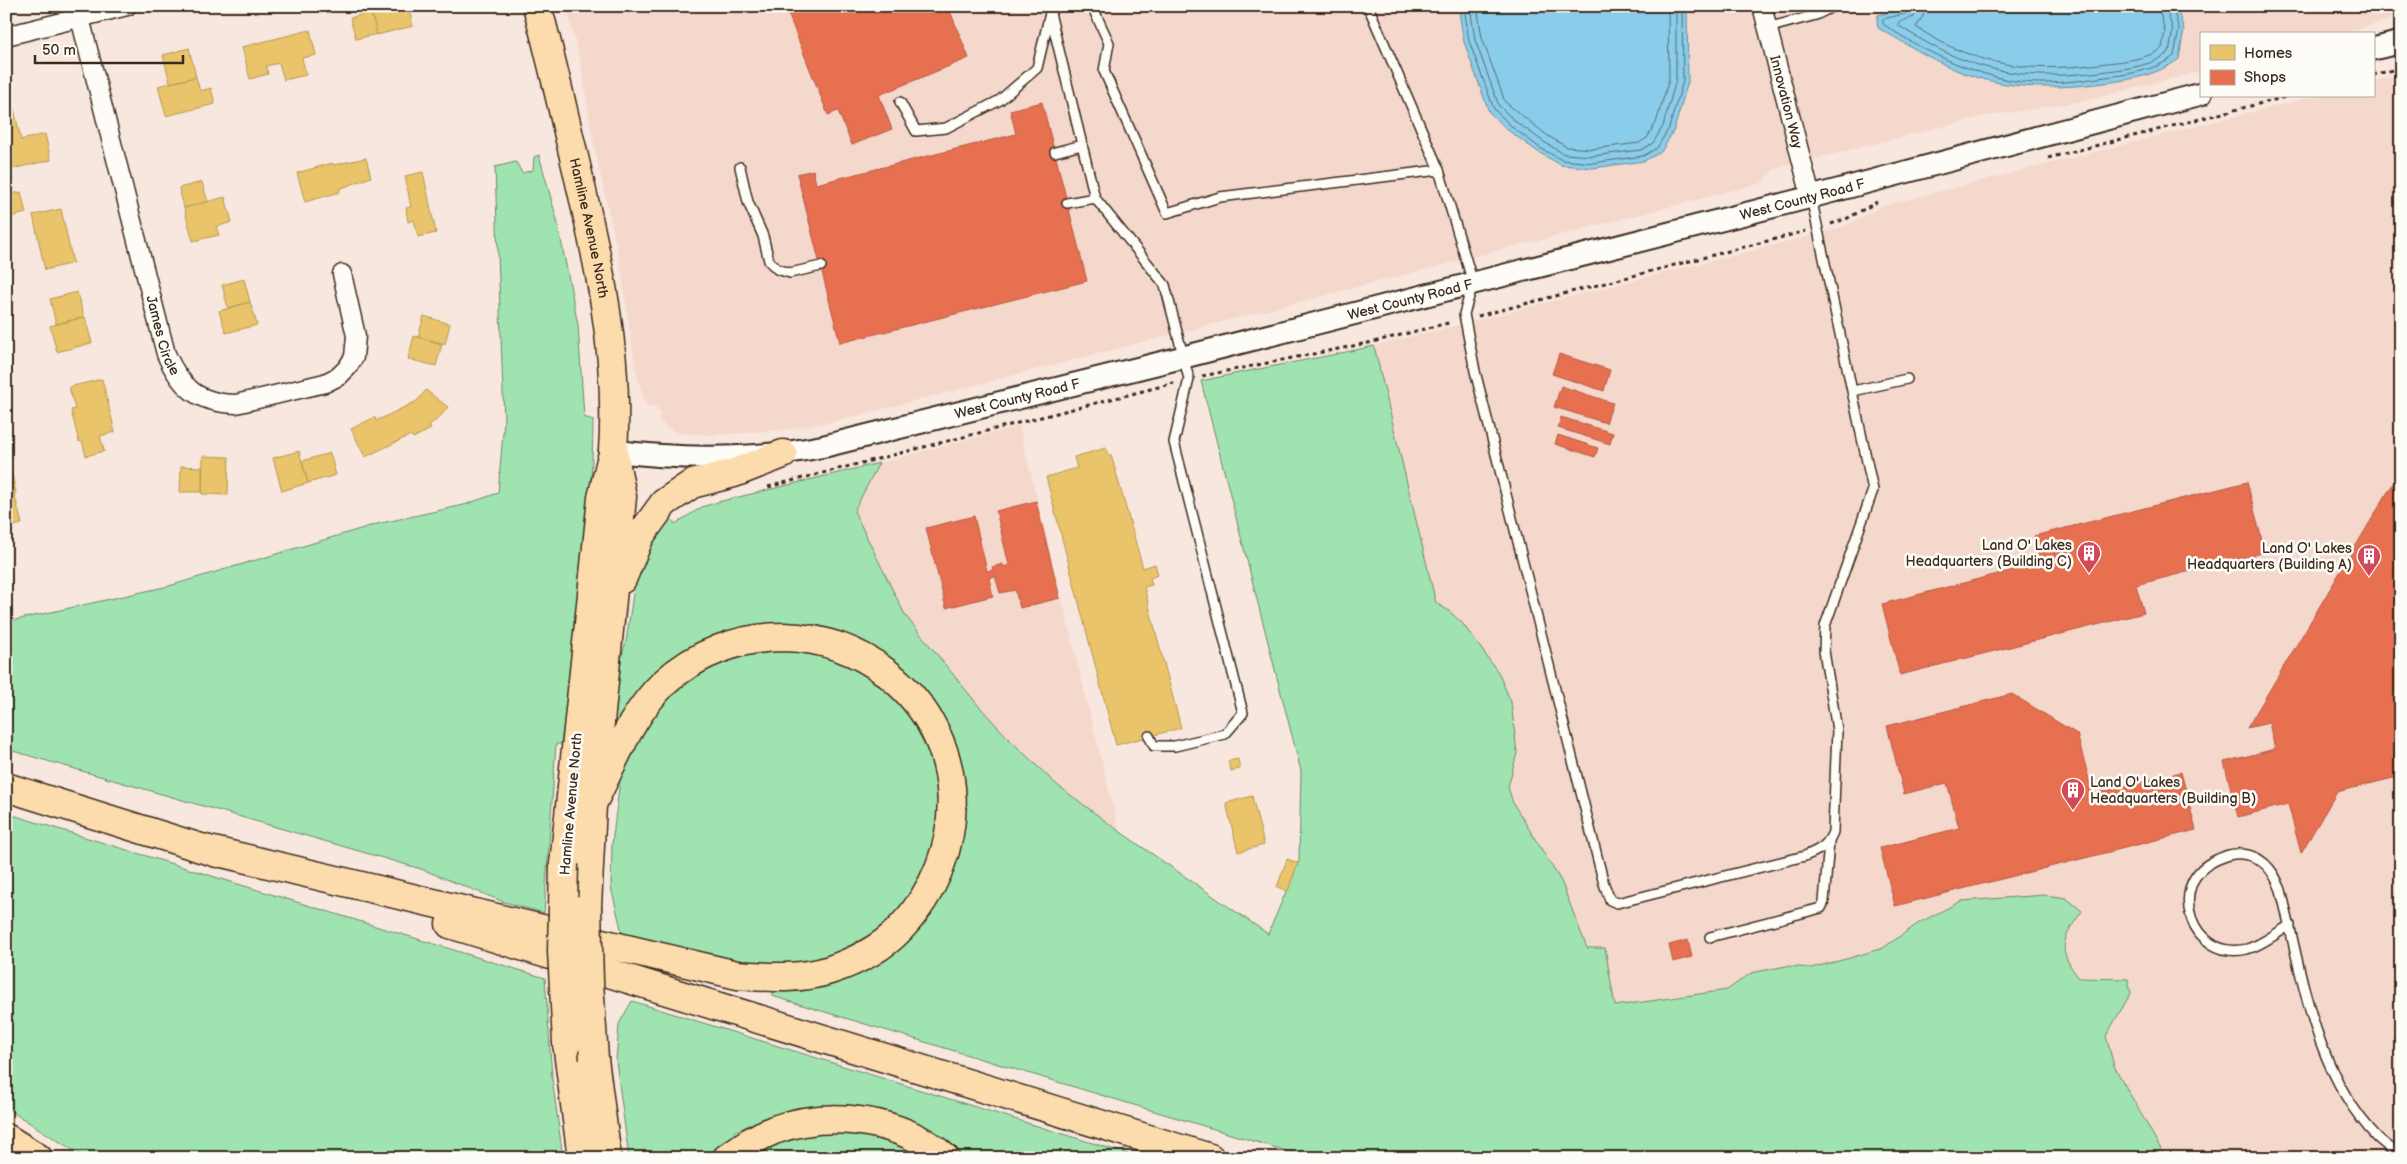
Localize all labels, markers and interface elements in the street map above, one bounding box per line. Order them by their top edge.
scale bar [35,32,182,64]
legend [2200,32,2374,98]
text: 50 m [42,41,76,60]
text: Homes [2244,44,2293,63]
street label: Innovation Way [1767,54,1807,151]
text: Shops [2244,68,2287,87]
street label: Hamline Avenue North [566,156,612,299]
street label: West County Road F [1738,175,1867,223]
street label: West County Road F [1346,275,1475,323]
street label: James Circle [143,294,184,378]
street label: West County Road F [953,375,1082,422]
place label: Land O' Lakes Headquarters (Building C) [1906,537,2072,570]
building icon: Land O' Lakes Headquarters (Building C) [2076,540,2102,574]
place label: Land O' Lakes Headquarters (Building A) [2187,540,2352,573]
building icon: Land O' Lakes Headquarters (Building A) [2356,543,2382,577]
street label: Hamline Avenue North [556,732,586,876]
place label: Land O' Lakes Headquarters (Building B) [2090,774,2256,807]
building icon: Land O' Lakes Headquarters (Building B) [2060,777,2086,811]

